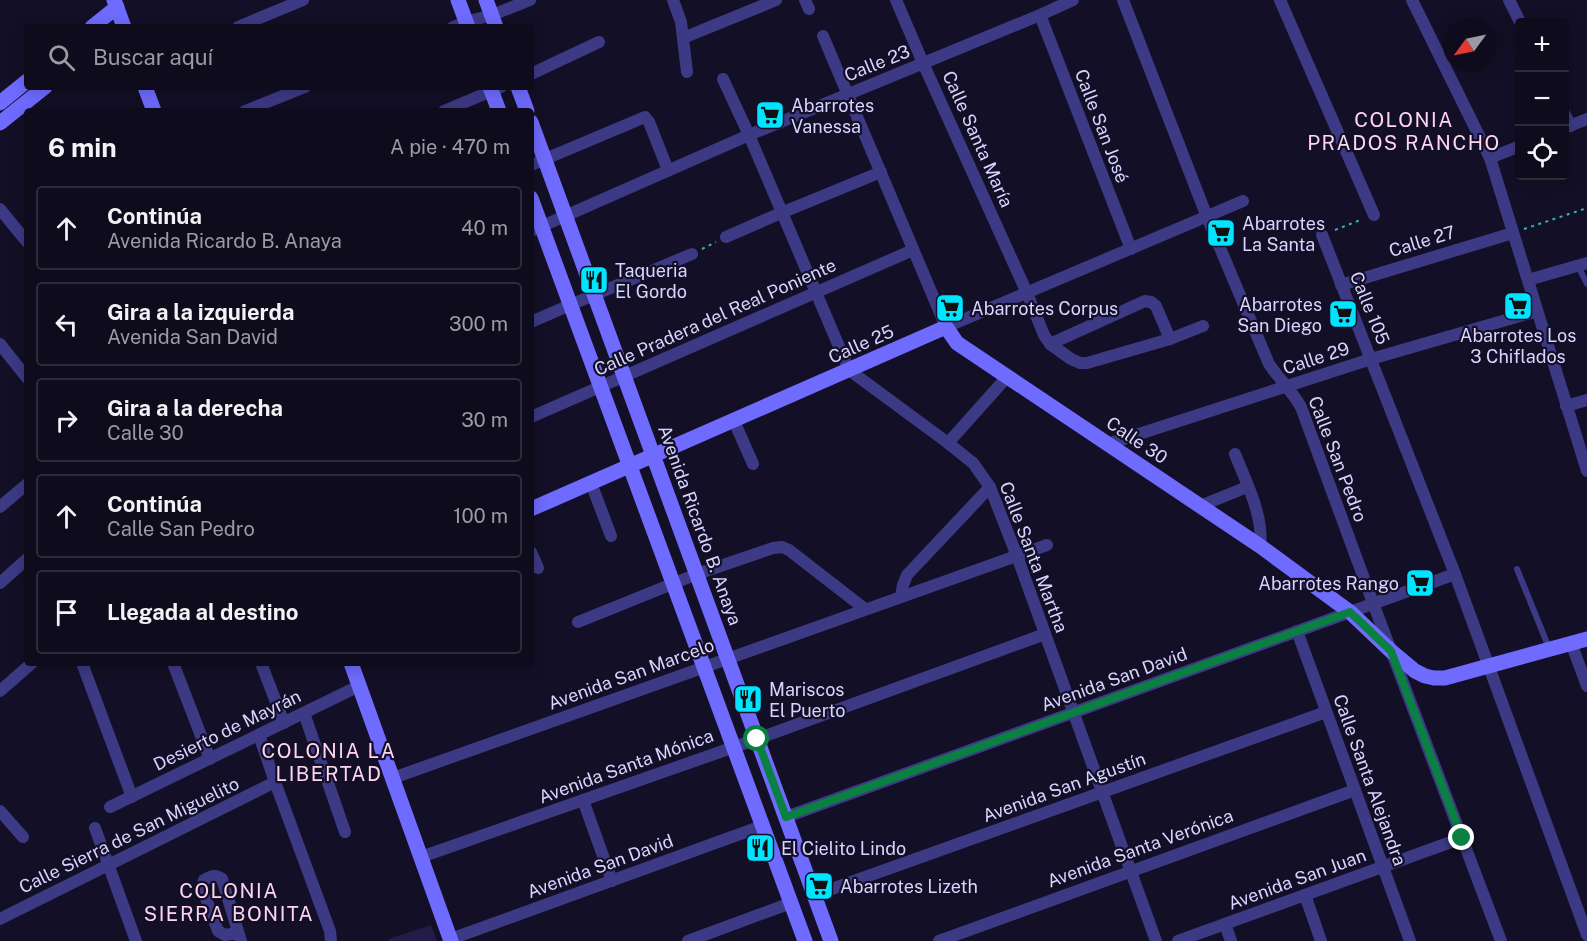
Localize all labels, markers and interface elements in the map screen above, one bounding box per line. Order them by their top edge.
north arrow [1443,18,1497,72]
map controls [1515,18,1569,180]
button: + [1515,18,1569,72]
search box [24,24,534,90]
street label: Calle 23 [841,40,913,86]
icon: search [45,41,78,74]
text: Buscar aquí [93,44,213,70]
street label: Calle San José [1071,66,1133,186]
street label: Calle Santa María [938,67,1018,211]
button: − [1515,72,1569,126]
place label: Abarrotes Vanessa [791,95,874,137]
supermarket icon: Abarrotes Vanessa [754,99,786,131]
district label: COLONIA PRADOS RANCHO [1307,108,1501,155]
button: locate [1515,126,1569,180]
text: 6 min [48,132,117,163]
text: A pie · 470 m [390,135,510,159]
text: Continúa [107,203,202,229]
icon: ahead [50,212,83,245]
place label: Abarrotes La Santa [1242,213,1325,255]
text: 40 m [461,216,508,240]
supermarket icon: Abarrotes La Santa [1205,217,1237,249]
street label: Calle 27 [1386,221,1458,261]
text: Avenida Ricardo B. Anaya [107,229,342,253]
street label: Calle Pradera del Real Poniente [591,254,839,380]
place label: Taqueria El Gordo [615,260,687,302]
restaurant icon: Taqueria El Gordo [578,264,610,296]
street label: Calle 105 [1346,268,1394,348]
supermarket icon: Abarrotes Los 3 Chiflados [1502,290,1534,322]
supermarket icon: Abarrotes Corpus [934,292,966,324]
place label: Abarrotes San Diego [1237,294,1322,336]
place label: Abarrotes Corpus [971,298,1118,319]
supermarket icon: Abarrotes San Diego [1327,298,1359,330]
text: Gira a la izquierda [107,299,294,325]
icon: left [50,308,83,341]
text: 300 m [449,312,508,336]
street label: Calle 25 [825,320,897,368]
text: Avenida San David [107,325,278,349]
place label: Abarrotes Los 3 Chiflados [1460,325,1576,367]
street label: Calle 29 [1280,337,1352,379]
street label: Calle San Pedro [1304,393,1372,525]
text: Gira a la derecha [107,395,283,421]
icon: right [50,404,83,437]
text: 30 m [461,408,508,432]
street label: Calle 30 [1102,412,1172,468]
text: Calle 30 [107,421,184,445]
street label: Avenida Ricardo B. Anaya [654,422,746,628]
street label: Calle Santa Martha [996,479,1072,635]
text: Continúa [107,491,202,517]
icon: ahead [50,500,83,533]
text: 100 m [453,504,508,528]
text: Calle San Pedro [107,517,255,541]
supermarket icon: Abarrotes Rango [1404,567,1436,599]
place label: Abarrotes Rango [1258,573,1399,594]
icon: arrive [50,596,83,629]
text: Llegada al destino [107,599,298,625]
street label: Avenida San Marcelo [545,634,717,714]
street label: Avenida San David [1038,643,1190,715]
place label: Mariscos El Puerto [769,679,846,721]
restaurant icon: Mariscos El Puerto [732,683,764,715]
street label: Desierto de Mayrán [150,685,304,775]
street label: Calle Santa Alejandra [1329,692,1411,868]
street label: Avenida Santa Mónica [536,725,716,807]
route start [743,725,769,751]
district label: COLONIA LA LIBERTAD [261,739,397,786]
street label: Avenida San Agustín [980,748,1148,826]
street label: Calle Sierra de San Miguelito [16,773,242,897]
street label: Avenida Santa Verónica [1044,805,1236,891]
route end [1448,824,1474,850]
street label: Avenida San David [524,830,676,902]
restaurant icon: El Cielito Lindo [744,832,776,864]
place label: El Cielito Lindo [781,838,906,859]
street label: Avenida San Juan [1225,844,1369,914]
supermarket icon: Abarrotes Lizeth [803,870,835,902]
place label: Abarrotes Lizeth [840,876,978,897]
district label: COLONIA SIERRA BONITA [144,879,314,926]

